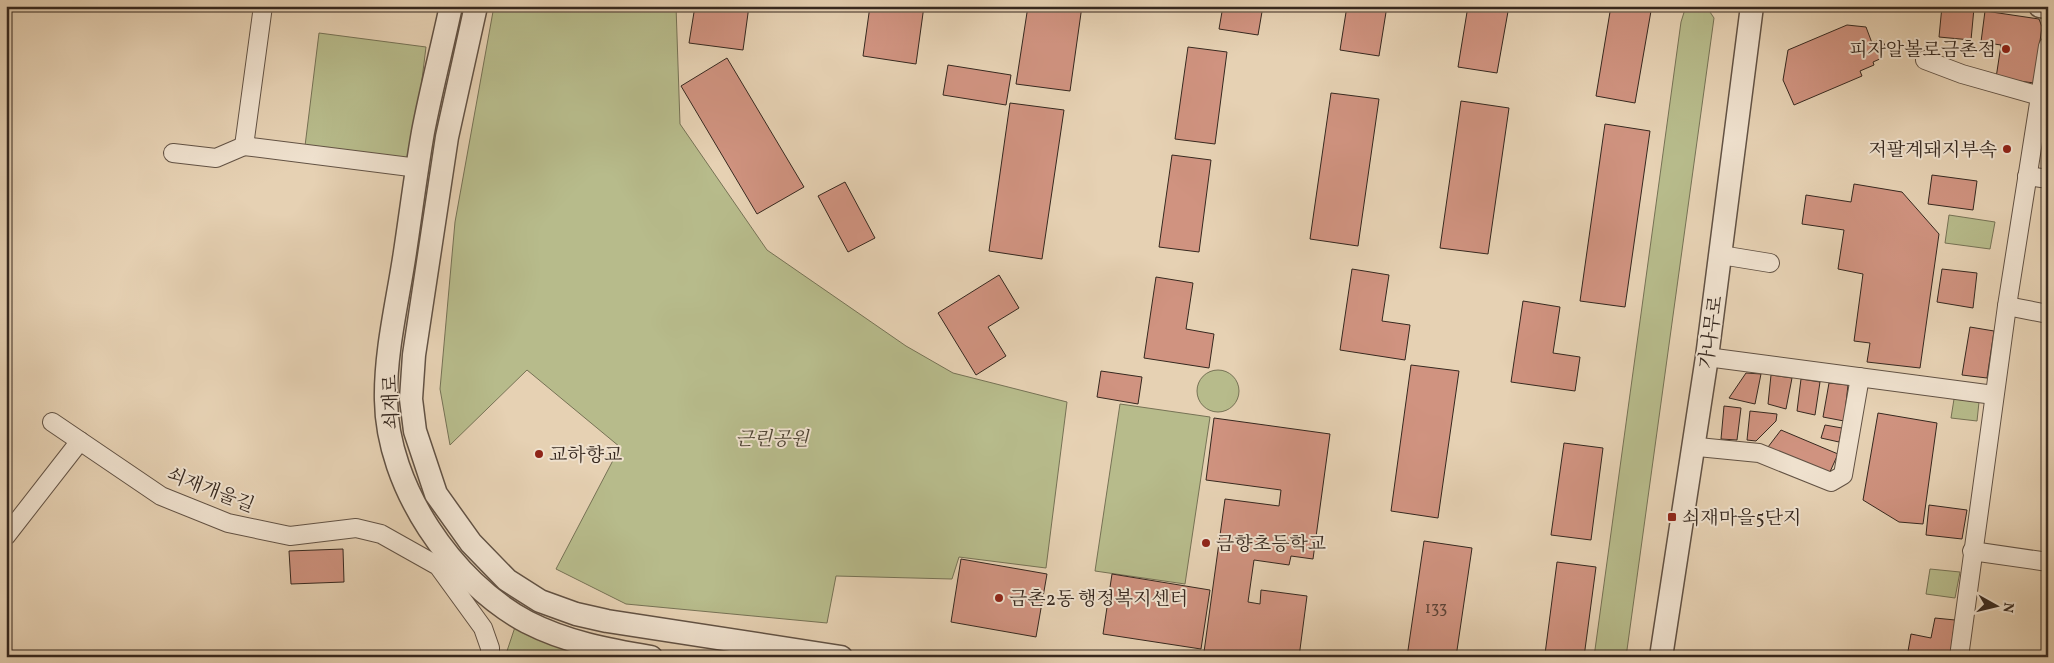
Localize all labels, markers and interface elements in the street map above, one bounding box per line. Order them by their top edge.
place label: 피자알볼로금촌점 [1849,38,1996,64]
marker: 피자알볼로금촌점 [2000,43,2012,55]
place label: 저팔계돼지부속 [1869,138,1997,164]
marker: 저팔계돼지부속 [2001,143,2013,155]
street label: 가나무로 [1694,294,1730,370]
street label: 쇠재로 [378,374,406,430]
park label: 근린공원 [735,427,810,453]
place label: 교하향교 [549,443,622,469]
marker: 교하향교 [533,448,545,460]
street label: 쇠재개울길 [163,462,258,519]
place label: 쇠재마을5단지 [1682,506,1801,532]
marker: 쇠재마을5단지 [1666,511,1678,523]
place label: 금향초등학교 [1216,532,1326,558]
marker: 금향초등학교 [1200,537,1212,549]
north arrow [1972,580,2022,630]
place label: 금촌2동 행정복지센터 [1009,587,1188,613]
marker: 금촌2동 행정복지센터 [993,592,1005,604]
house number: 133 [1425,598,1447,620]
text: N [1997,601,2018,614]

